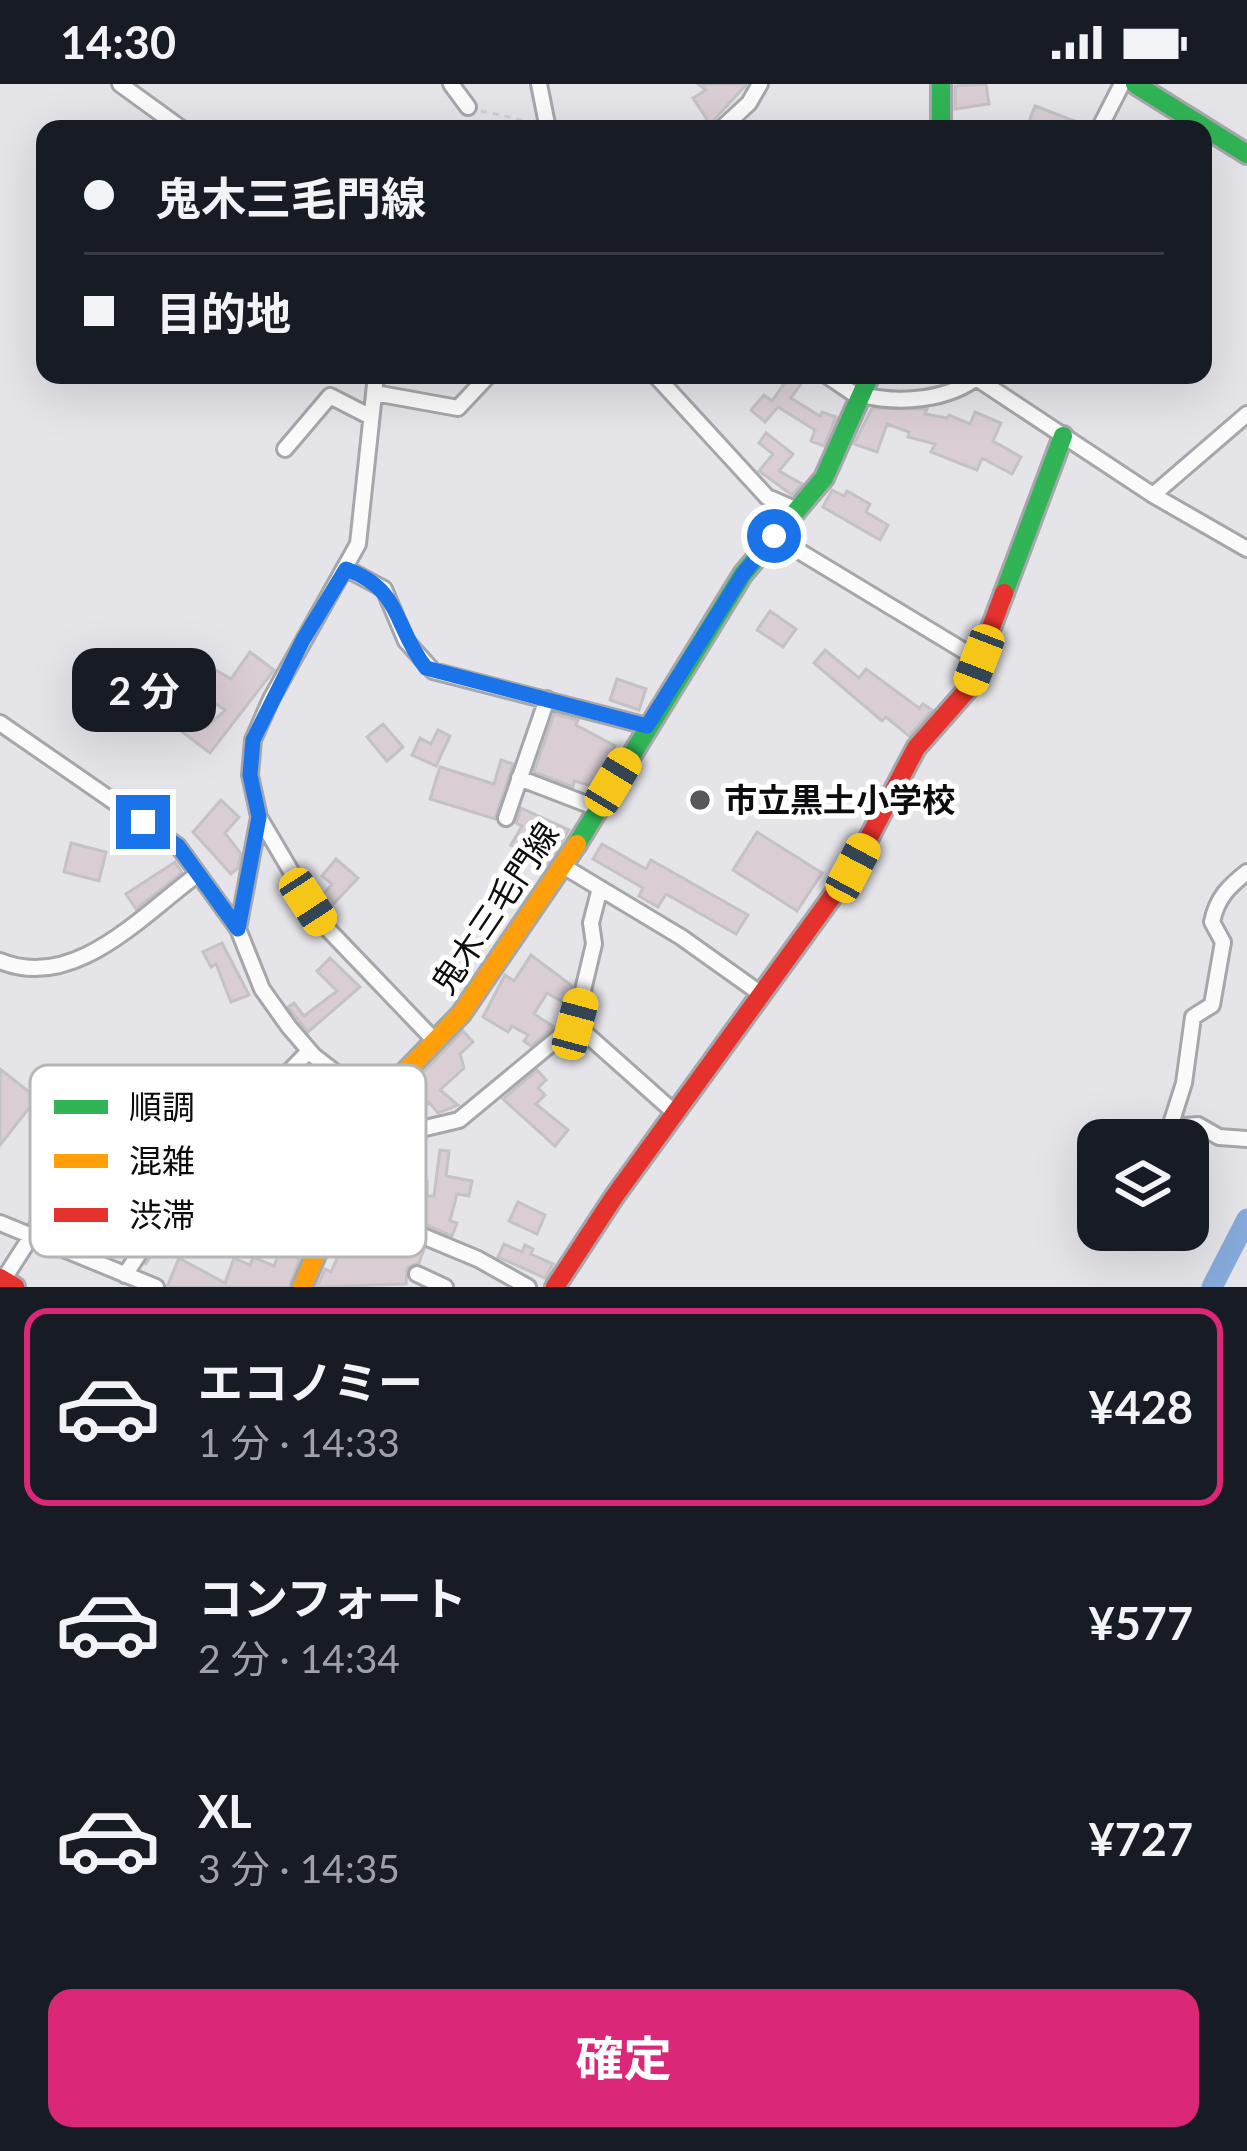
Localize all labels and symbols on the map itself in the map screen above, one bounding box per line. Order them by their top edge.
route start [747,509,801,563]
car [949,620,1009,700]
callout: 2 分 [71,648,215,732]
car [579,742,647,822]
place label: 市立黒土小学校 [724,779,955,819]
marker: 市立黒土小学校 [687,787,713,813]
route end [116,795,170,849]
street label: 鬼木三毛門線 [422,814,566,1001]
car [820,828,886,908]
car [273,862,343,942]
car [548,985,602,1063]
legend [30,1065,426,1257]
text: 順調 [129,1086,195,1126]
text: 混雑 [129,1140,195,1180]
text: 渋滞 [129,1194,195,1234]

